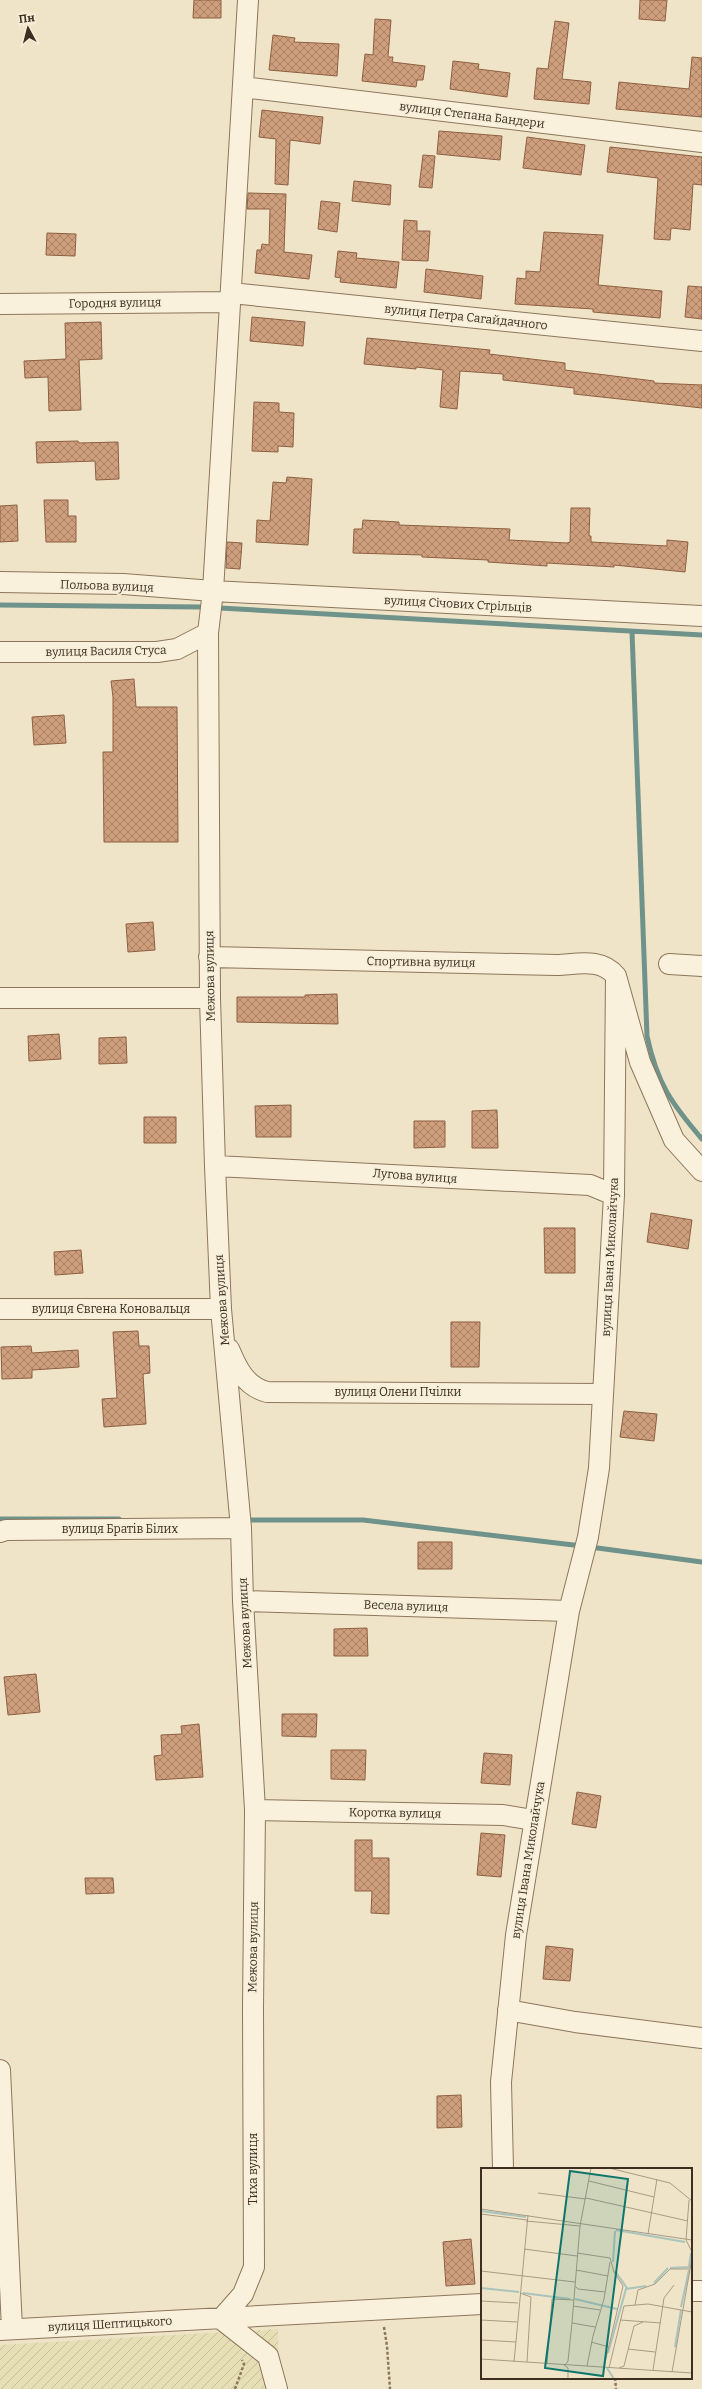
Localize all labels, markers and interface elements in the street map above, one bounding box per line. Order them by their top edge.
north arrow [8,8,48,48]
text: Пн [18,11,36,26]
street label: вулиця Степана Бандери [399,99,545,131]
street label: Городня вулиця [68,295,162,311]
street label: вулиця Петра Сагайдачного [384,301,548,333]
street label: Польова вулиця [60,577,154,595]
street label: вулиця Січових Стрільців [384,593,533,615]
street label: вулиця Василя Стуса [45,643,167,659]
street label: Межова вулиця [202,930,218,1022]
street label: Спортивна вулиця [367,954,476,970]
street label: Лугова вулиця [372,1166,458,1186]
street label: вулиця Івана Миколайчука [599,1177,621,1337]
street label: Межова вулиця [212,1254,232,1346]
street label: вулиця Євгена Коновальця [32,1302,191,1316]
street label: вулиця Олени Пчілки [334,1385,462,1399]
street label: вулиця Братів Білих [62,1522,179,1536]
street label: Межова вулиця [236,1577,254,1669]
street label: Весела вулиця [363,1598,449,1614]
street label: вулиця Івана Миколайчука [509,1780,547,1940]
street label: Коротка вулиця [349,1805,442,1821]
street label: Межова вулиця [245,1901,261,1993]
street label: Тиха вулиця [246,2133,260,2205]
inset map [481,2168,692,2379]
street label: вулиця Шептицького [47,2314,173,2334]

